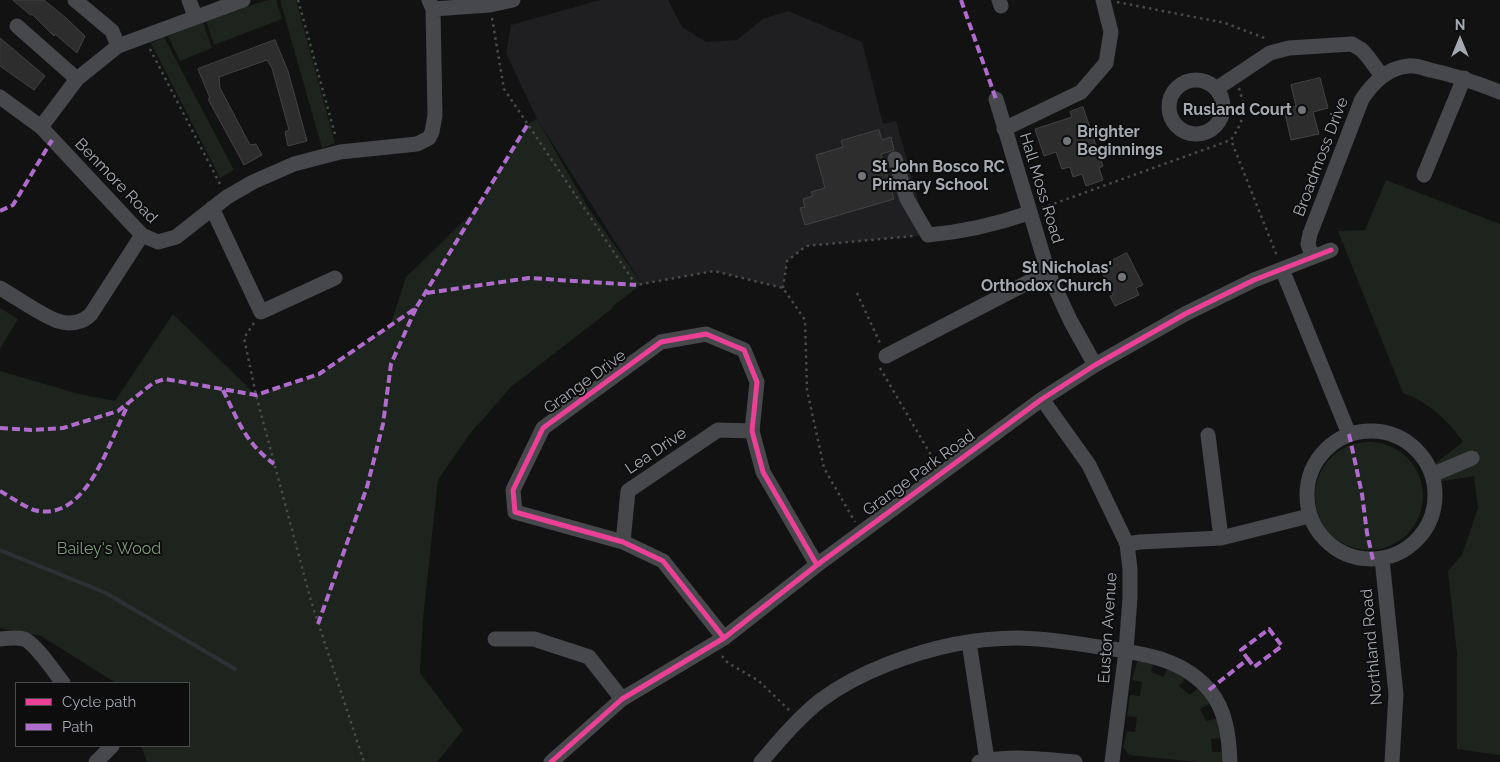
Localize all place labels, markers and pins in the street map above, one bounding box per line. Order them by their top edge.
place label: Rusland Court [1183,100,1292,120]
marker: Rusland Court [1296,104,1308,116]
place label: Brighter Beginnings [1077,122,1163,160]
marker: Brighter Beginnings [1061,135,1073,147]
place label: St John Bosco RC Primary School [872,157,1005,195]
marker: St John Bosco RC Primary School [856,170,868,182]
place label: St Nicholas' Orthodox Church [981,258,1112,296]
marker: St Nicholas' Orthodox Church [1116,271,1128,283]

